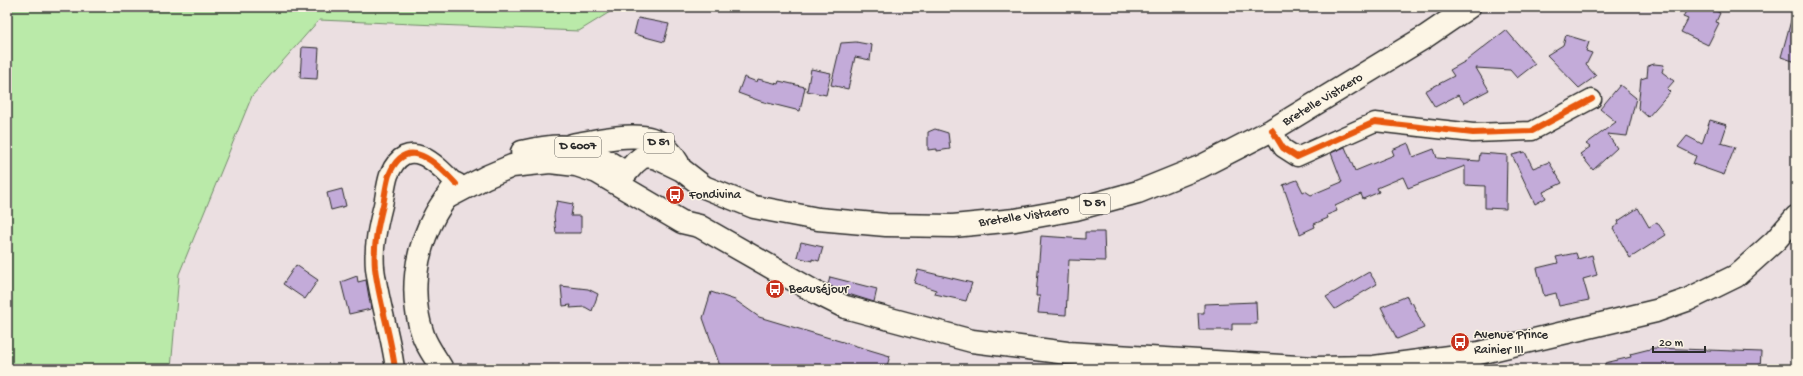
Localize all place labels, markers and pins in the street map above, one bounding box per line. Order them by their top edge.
bus stop icon: Fondivina [664,184,686,206]
place label: Fondivina [688,188,742,203]
bus stop icon: Beauséjour [764,278,786,300]
place label: Beauséjour [788,282,850,297]
place label: Avenue Prince Rainier III [1474,328,1548,358]
bus stop icon: Avenue Prince Rainier III [1449,331,1471,353]

